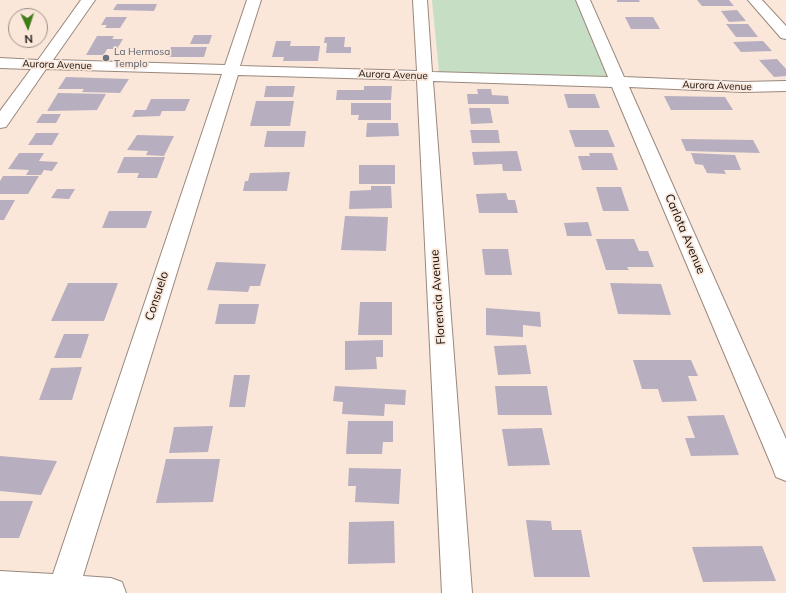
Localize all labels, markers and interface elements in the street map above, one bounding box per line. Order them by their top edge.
north arrow [8,8,48,48]
text: N [24,32,33,46]
place label: La Hermosa Templo [114,46,170,70]
marker: La Hermosa Templo [101,53,111,63]
street label: Aurora Avenue [22,58,92,72]
street label: Aurora Avenue [358,68,428,82]
street label: Aurora Avenue [682,79,752,93]
street label: Carlota Avenue [662,192,708,276]
street label: Florencia Avenue [427,249,449,345]
street label: Consuelo [142,270,172,322]

